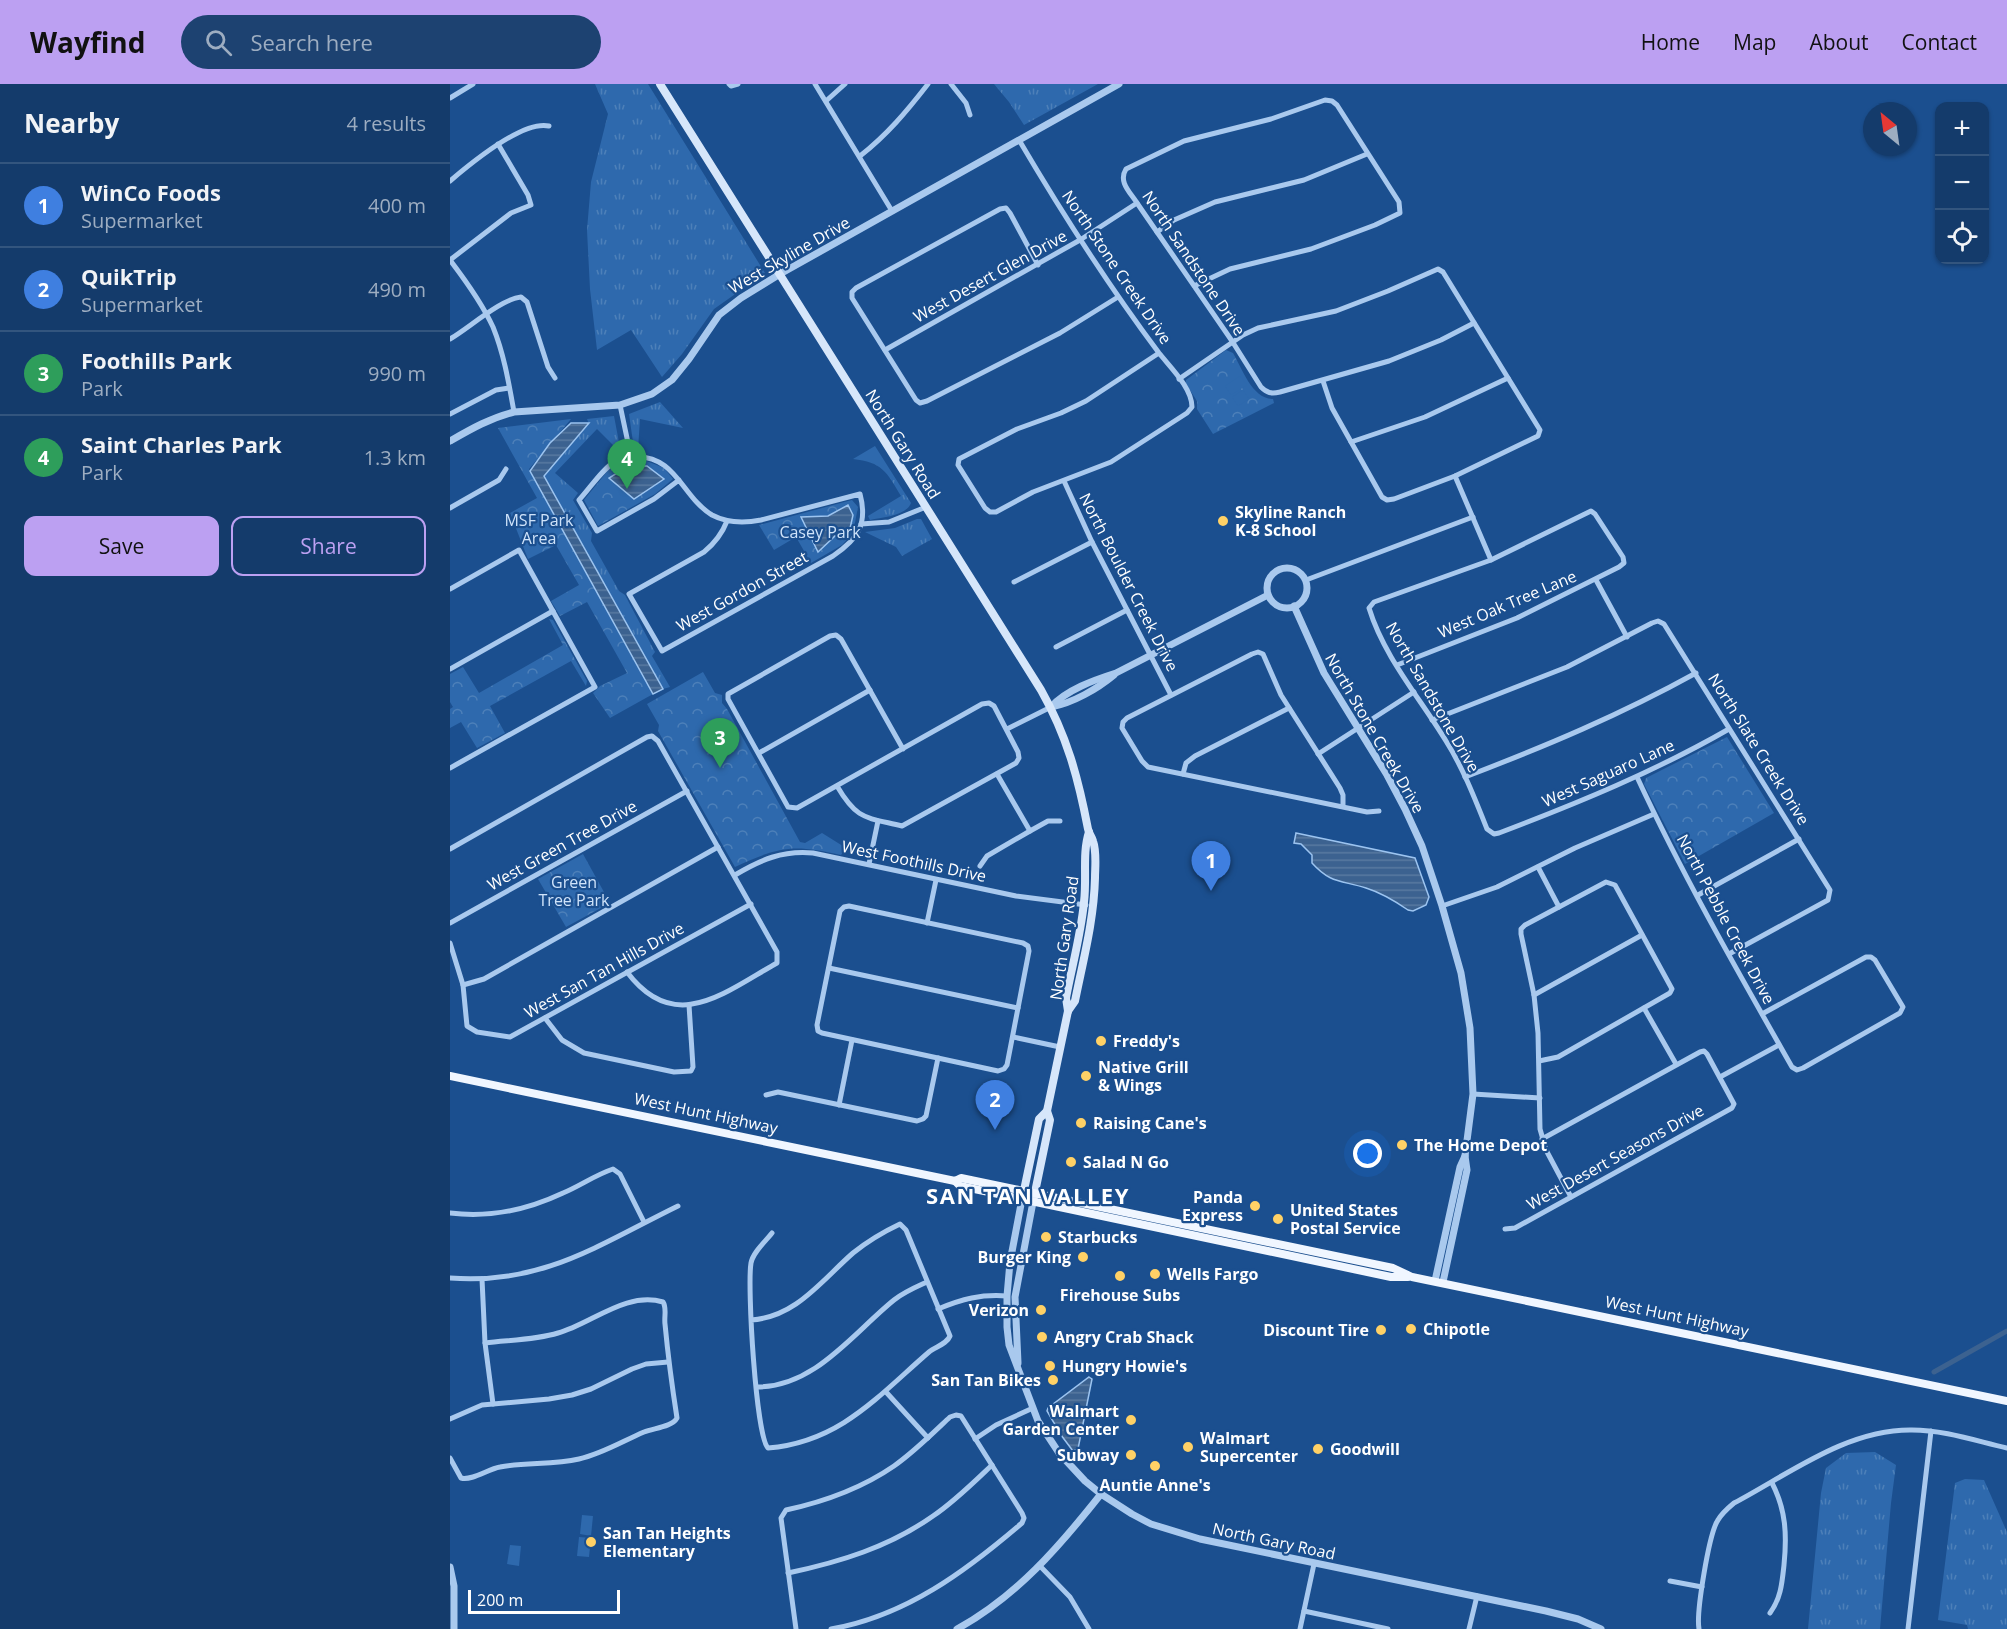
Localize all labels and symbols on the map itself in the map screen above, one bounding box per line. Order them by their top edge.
north arrow [1863,102,1917,156]
street label: North Stone Creek Drive [1057,186,1177,348]
street label: North Sandstone Drive [1137,186,1251,340]
street label: West Skyline Drive [724,211,854,299]
street label: West Desert Glen Drive [909,225,1071,327]
street label: North Gary Road [860,385,946,503]
pin: 4 [608,440,646,489]
street label: North Boulder Creek Drive [1074,489,1184,675]
place label: Skyline Ranch K-8 School [1235,501,1346,541]
park label: MSF Park Area [504,509,574,549]
marker: Skyline Ranch K-8 School [1216,514,1230,528]
park label: Casey Park [779,521,861,543]
street label: West Gordon Street [672,546,812,636]
street label: West Oak Tree Lane [1434,565,1580,643]
street label: North Sandstone Drive [1381,618,1485,776]
street label: North Stone Creek Drive [1320,649,1430,817]
street label: North Slate Creek Drive [1703,669,1815,829]
pin: 3 [700,718,740,768]
street label: West Saguaro Lane [1538,734,1678,812]
street label: West Green Tree Drive [483,795,641,895]
street label: North Pebble Creek Drive [1672,830,1780,1008]
street label: West Foothills Drive [840,835,988,887]
pin: 1 [1192,842,1230,891]
park label: Green Tree Park [539,871,610,911]
street label: North Gary Road [1044,874,1084,1002]
street label: West San Tan Hills Drive [520,917,688,1023]
place label: Freddy's [1113,1030,1180,1052]
marker: Freddy's [1094,1034,1108,1048]
place label: Native Grill & Wings [1098,1056,1189,1096]
marker: Native Grill & Wings [1079,1069,1093,1083]
pin: 2 [976,1080,1014,1130]
street label: West Hunt Highway [632,1087,781,1139]
street label: West Desert Seasons Drive [1522,1099,1708,1215]
place label: Raising Cane's [1093,1112,1207,1134]
marker: Raising Cane's [1074,1116,1088,1130]
place label: The Home Depot [1414,1134,1547,1156]
marker: The Home Depot [1395,1138,1409,1152]
your location [1353,1139,1382,1168]
place label: Salad N Go [1083,1151,1169,1173]
marker: Salad N Go [1064,1155,1078,1169]
district label: SAN TAN VALLEY [926,1180,1130,1210]
place label: Panda Express [1182,1186,1243,1226]
marker: Panda Express [1248,1199,1262,1213]
place label: United States Postal Service [1290,1199,1401,1239]
marker: United States Postal Service [1271,1212,1285,1226]
place label: Starbucks [1058,1226,1137,1248]
marker: Starbucks [1039,1230,1053,1244]
place label: Burger King [977,1246,1071,1268]
marker: Burger King [1076,1250,1090,1264]
place label: Wells Fargo [1167,1263,1259,1285]
marker: Wells Fargo [1148,1267,1162,1281]
marker: Firehouse Subs [1113,1269,1127,1283]
place label: Firehouse Subs [1060,1284,1180,1306]
street label: West Hunt Highway [1603,1290,1752,1342]
place label: Verizon [969,1299,1029,1321]
marker: Verizon [1034,1303,1048,1317]
place label: Chipotle [1423,1318,1490,1340]
place label: Discount Tire [1263,1319,1369,1341]
marker: Chipotle [1404,1322,1418,1336]
marker: Discount Tire [1374,1323,1388,1337]
place label: Angry Crab Shack [1054,1326,1194,1348]
marker: Angry Crab Shack [1035,1330,1049,1344]
place label: Hungry Howie's [1062,1355,1187,1377]
marker: Hungry Howie's [1043,1359,1057,1373]
place label: San Tan Bikes [931,1369,1041,1391]
marker: San Tan Bikes [1046,1373,1060,1387]
place label: Walmart Garden Center [1002,1400,1119,1440]
marker: Walmart Garden Center [1124,1413,1138,1427]
place label: Walmart Supercenter [1200,1427,1298,1467]
place label: Goodwill [1330,1438,1400,1460]
marker: Walmart Supercenter [1181,1440,1195,1454]
marker: Goodwill [1311,1442,1325,1456]
place label: Subway [1057,1444,1120,1466]
marker: Subway [1124,1448,1138,1462]
marker: Auntie Anne's [1148,1459,1162,1473]
place label: Auntie Anne's [1099,1474,1211,1496]
street label: North Gary Road [1210,1517,1338,1565]
place label: San Tan Heights Elementary [603,1522,731,1562]
marker: San Tan Heights Elementary [584,1535,598,1549]
scale bar [468,1587,620,1614]

